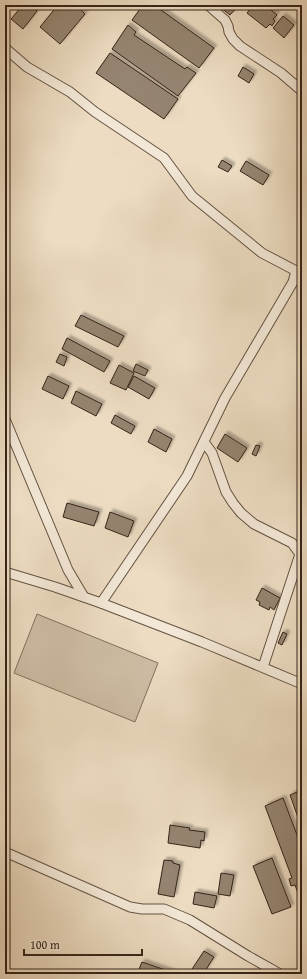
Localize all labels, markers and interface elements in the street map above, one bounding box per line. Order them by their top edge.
scale bar [24,931,142,957]
text: 100 m [30,936,60,953]

